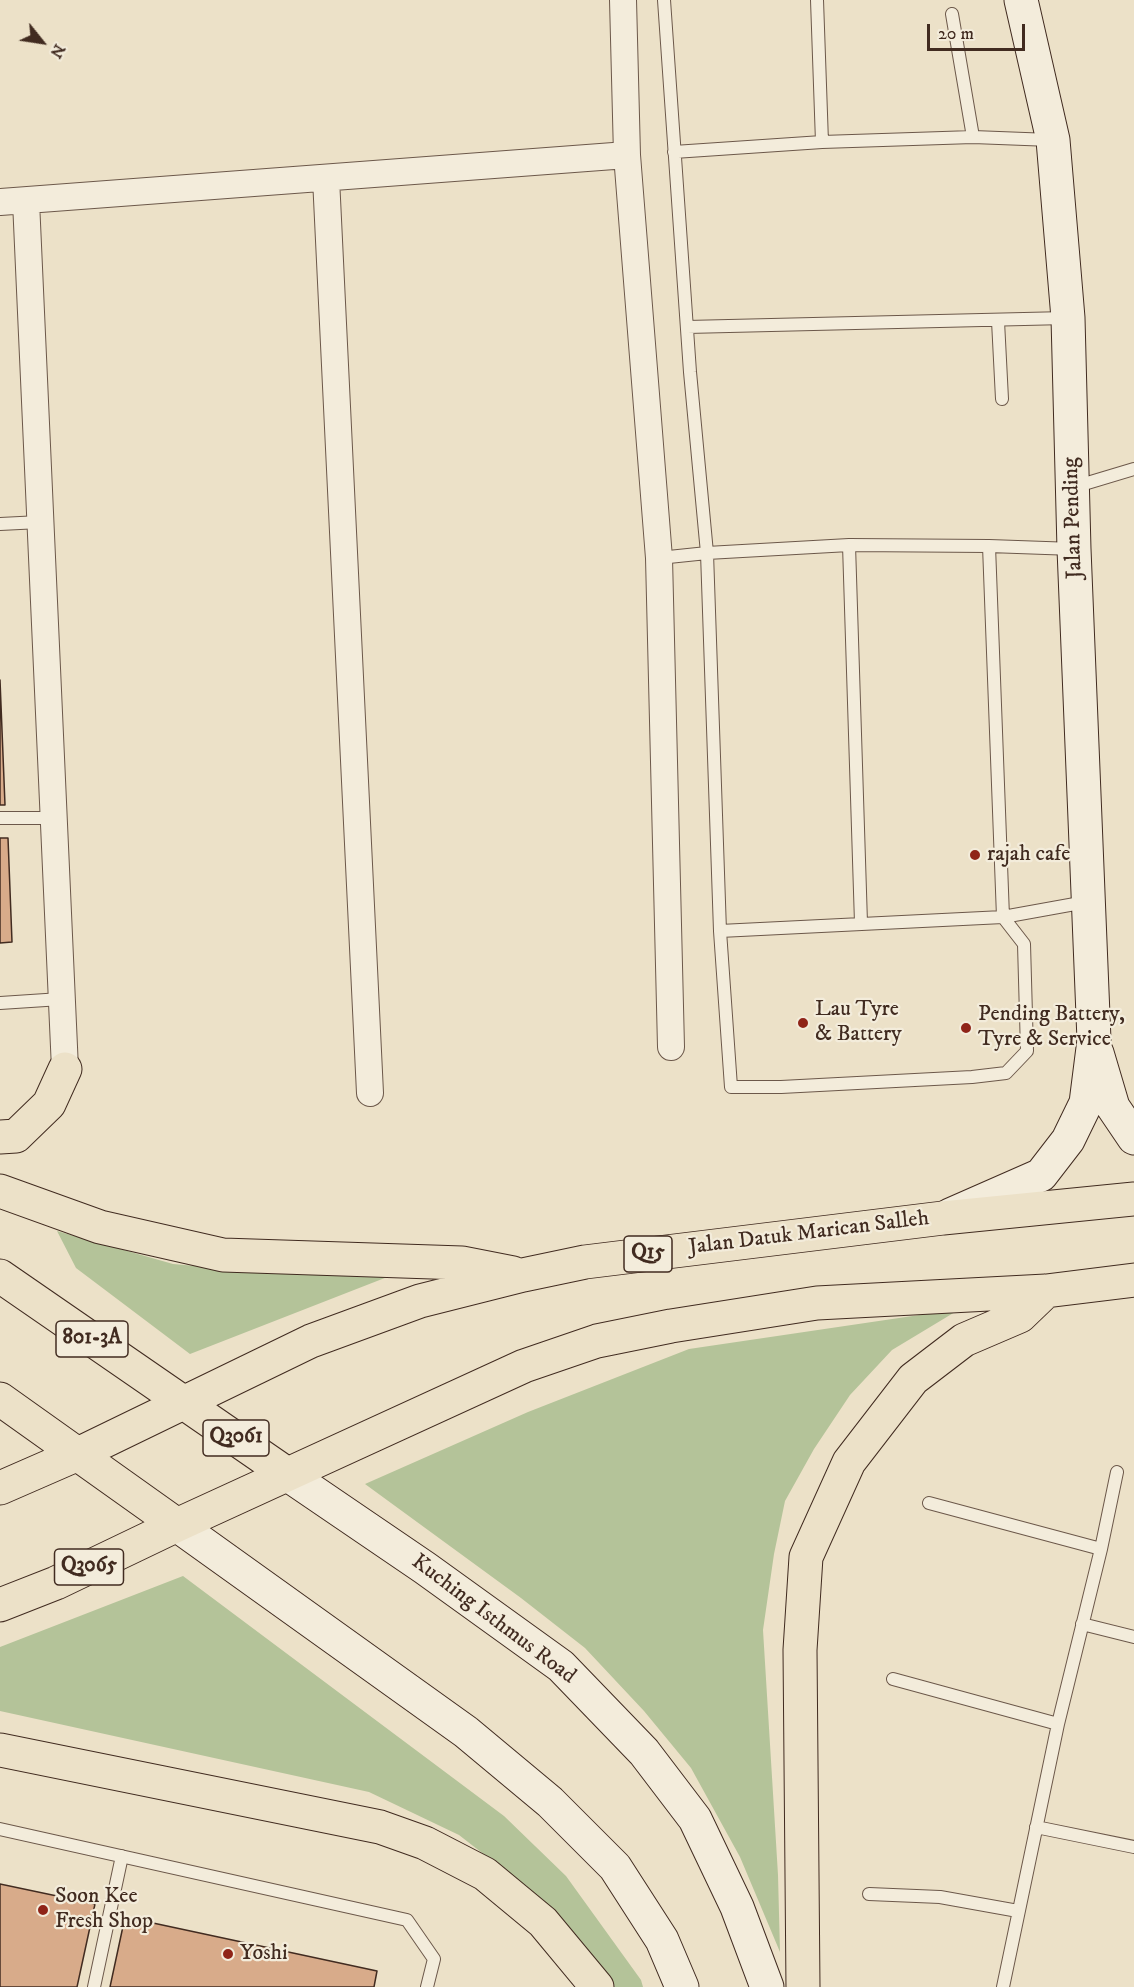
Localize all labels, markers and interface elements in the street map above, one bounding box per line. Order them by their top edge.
north arrow [12,12,72,72]
scale bar [930,12,1028,50]
text: 20 m [938,23,974,45]
text: N [46,40,70,62]
street label: Jalan Pending [1059,457,1089,579]
place label: rajah cafe [987,842,1070,868]
marker: rajah cafe [968,848,982,862]
place label: Lau Tyre & Battery [815,997,902,1048]
place label: Pending Battery, Tyre & Service [978,1002,1125,1054]
marker: Lau Tyre & Battery [796,1016,810,1030]
marker: Pending Battery, Tyre & Service [959,1021,973,1035]
street label: Jalan Datuk Marican Salleh [687,1206,931,1262]
road number: Q15 [624,1236,672,1272]
road number: 801-3A [56,1321,128,1357]
road number: Q3061 [203,1420,269,1456]
road number: Q3065 [54,1549,124,1585]
street label: Kuching Isthmus Road [406,1550,580,1690]
place label: Soon Kee Fresh Shop [55,1884,153,1936]
marker: Soon Kee Fresh Shop [36,1903,50,1917]
place label: Yoshi [240,1941,288,1967]
marker: Yoshi [221,1947,235,1961]

